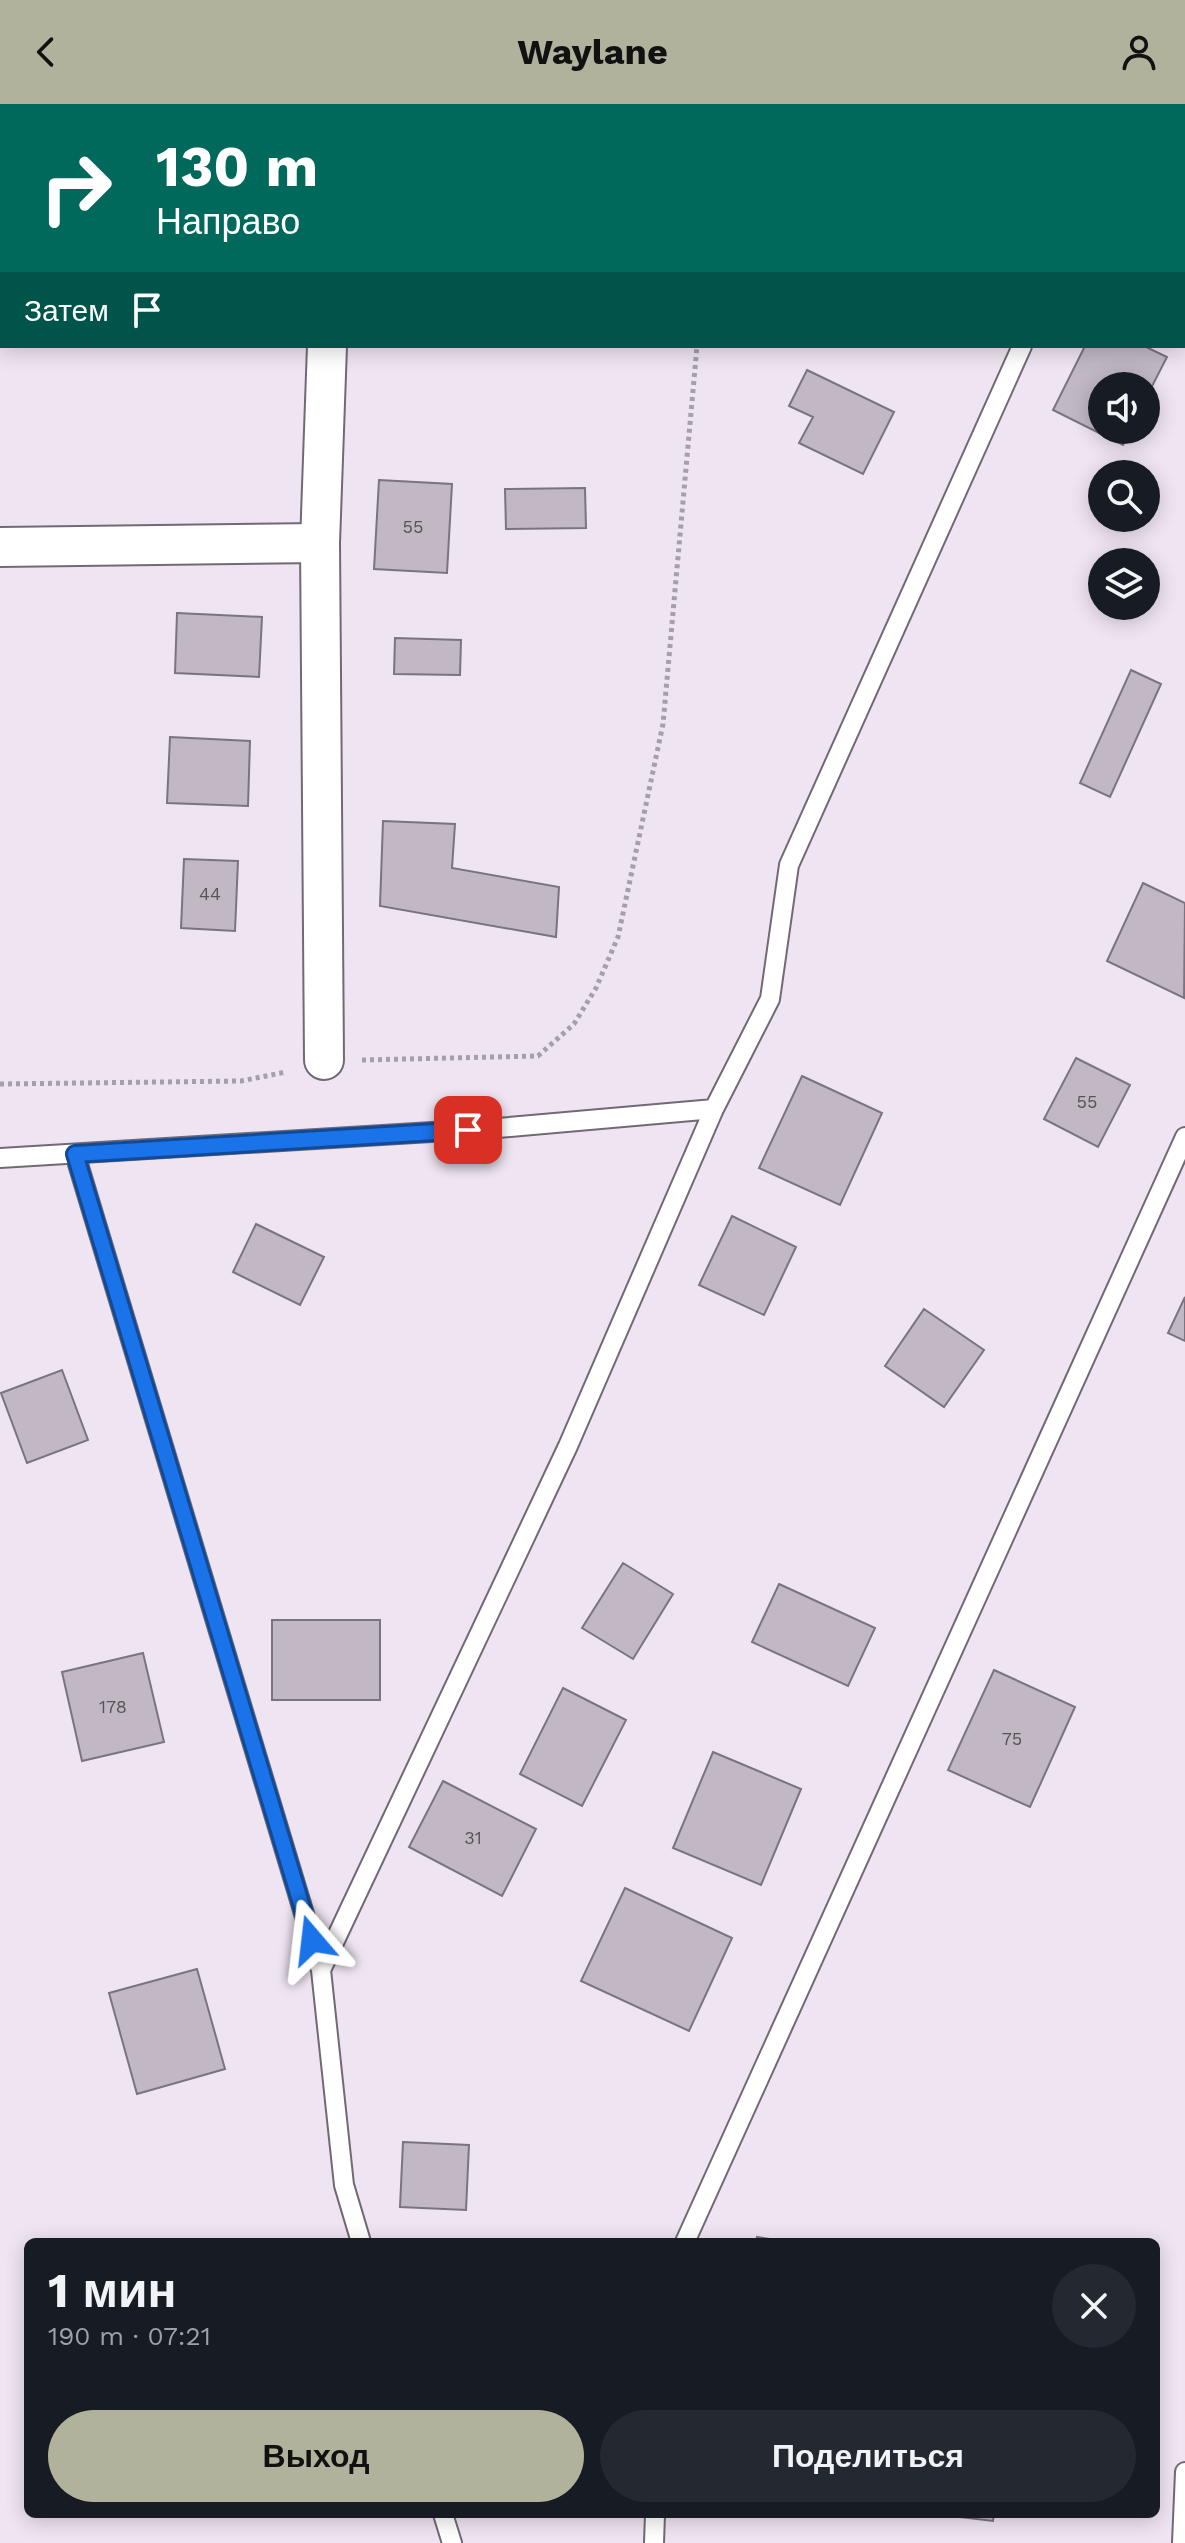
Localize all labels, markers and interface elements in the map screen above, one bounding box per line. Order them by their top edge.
icon: back [24,30,68,74]
icon: person [1117,30,1161,74]
text: Waylane [517,31,668,73]
text: 130 m [156,134,318,200]
icon: right [24,136,128,240]
text: Направо [156,201,300,243]
icon: arrive [125,288,169,332]
text: Затем [24,293,109,328]
map controls [1088,372,1160,620]
button: sound [1088,372,1160,444]
button: search [1088,460,1160,532]
house number: 55 [403,516,423,537]
button: layers [1088,548,1160,620]
house number: 44 [199,883,221,904]
house number: 55 [1077,1091,1097,1112]
pin [434,1096,502,1164]
icon: arrive [446,1108,490,1152]
house number: 178 [99,1696,127,1717]
house number: 75 [1002,1728,1022,1749]
house number: 31 [464,1827,482,1848]
position arrow [270,1898,354,1982]
text: 1 мин [48,2262,176,2319]
button: close [1052,2264,1136,2348]
text: 190 m · 07:21 [48,2321,211,2351]
button: Выход [48,2410,584,2502]
button: Поделиться [600,2410,1136,2502]

